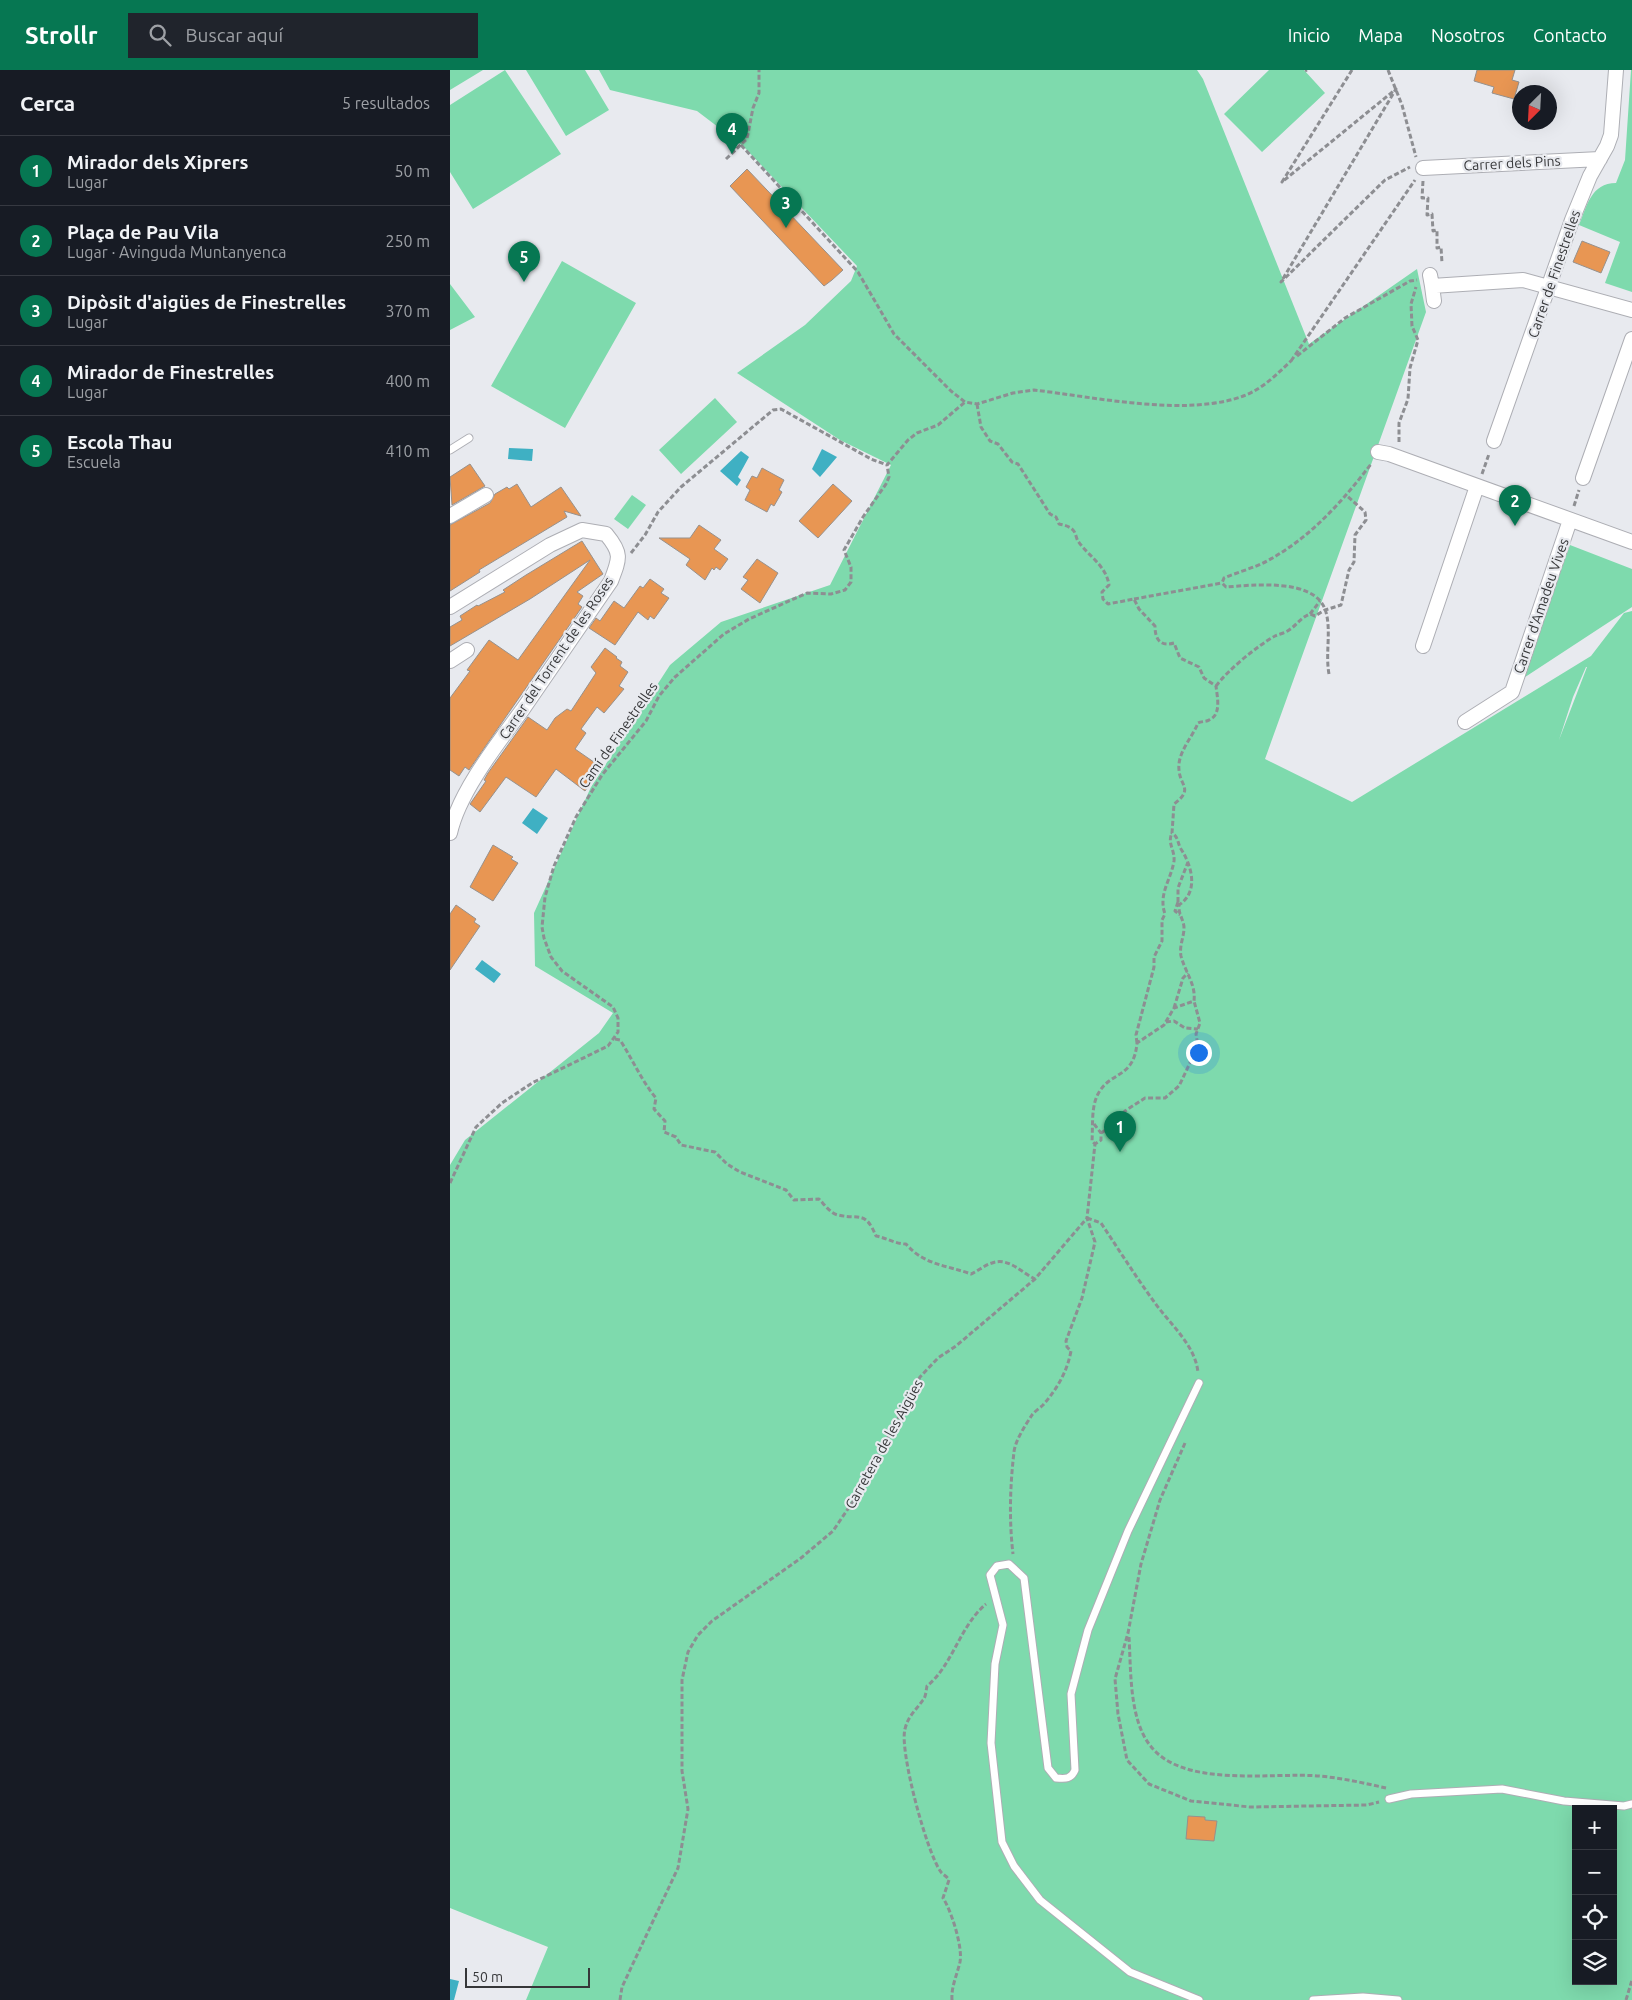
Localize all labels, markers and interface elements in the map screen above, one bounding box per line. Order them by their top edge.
search box [128,13,478,58]
icon: search [146,21,174,49]
text: Strollr [25,22,98,49]
text: Buscar aquí [186,24,283,46]
text: Inicio [1288,25,1330,45]
text: Mapa [1358,25,1403,45]
text: Nosotros [1431,25,1505,45]
text: Contacto [1533,25,1607,45]
north arrow [1512,85,1557,130]
text: Cerca [20,91,75,115]
text: 5 resultados [342,94,430,112]
pin: 4 [716,113,748,154]
text: Mirador dels Xiprers [67,151,249,173]
street label: Carrer dels Pins [1463,152,1561,174]
text: 1 [31,162,41,180]
text: 50 m [394,162,430,180]
text: Lugar [67,173,108,191]
pin: 3 [770,187,802,228]
street label: Carrer de Finestrelles [1525,208,1583,340]
text: Plaça de Pau Vila [67,221,219,243]
text: 2 [31,232,41,250]
text: 250 m [385,232,430,250]
pin: 5 [508,241,540,282]
text: Lugar · Avinguda Muntanyenca [67,243,287,261]
text: Dipòsit d'aigües de Finestrelles [67,291,346,313]
text: 3 [31,302,41,320]
text: 370 m [385,302,430,320]
text: Lugar [67,313,108,331]
text: Mirador de Finestrelles [67,361,274,383]
text: 4 [31,372,41,390]
text: 400 m [385,372,430,390]
text: Lugar [67,383,108,401]
text: Escola Thau [67,431,172,453]
text: 5 [31,442,41,460]
text: 410 m [385,442,430,460]
text: Escuela [67,453,121,471]
pin: 2 [1499,485,1531,526]
street label: Carrer d'Amadeu Vives [1510,536,1572,676]
street label: Carrer del Torrent de les Roses [496,574,616,742]
street label: Camí de Finestrelles [575,679,661,791]
your location [1186,1040,1212,1066]
pin: 1 [1104,1111,1136,1152]
street label: Carretera de les Aigües [842,1377,926,1511]
map controls [1572,1805,1617,1985]
button: + [1572,1805,1617,1850]
button: − [1572,1850,1617,1895]
button: locate [1572,1895,1617,1940]
button: layers [1572,1940,1617,1985]
scale bar [465,1965,590,1988]
text: 50 m [472,1969,503,1985]

